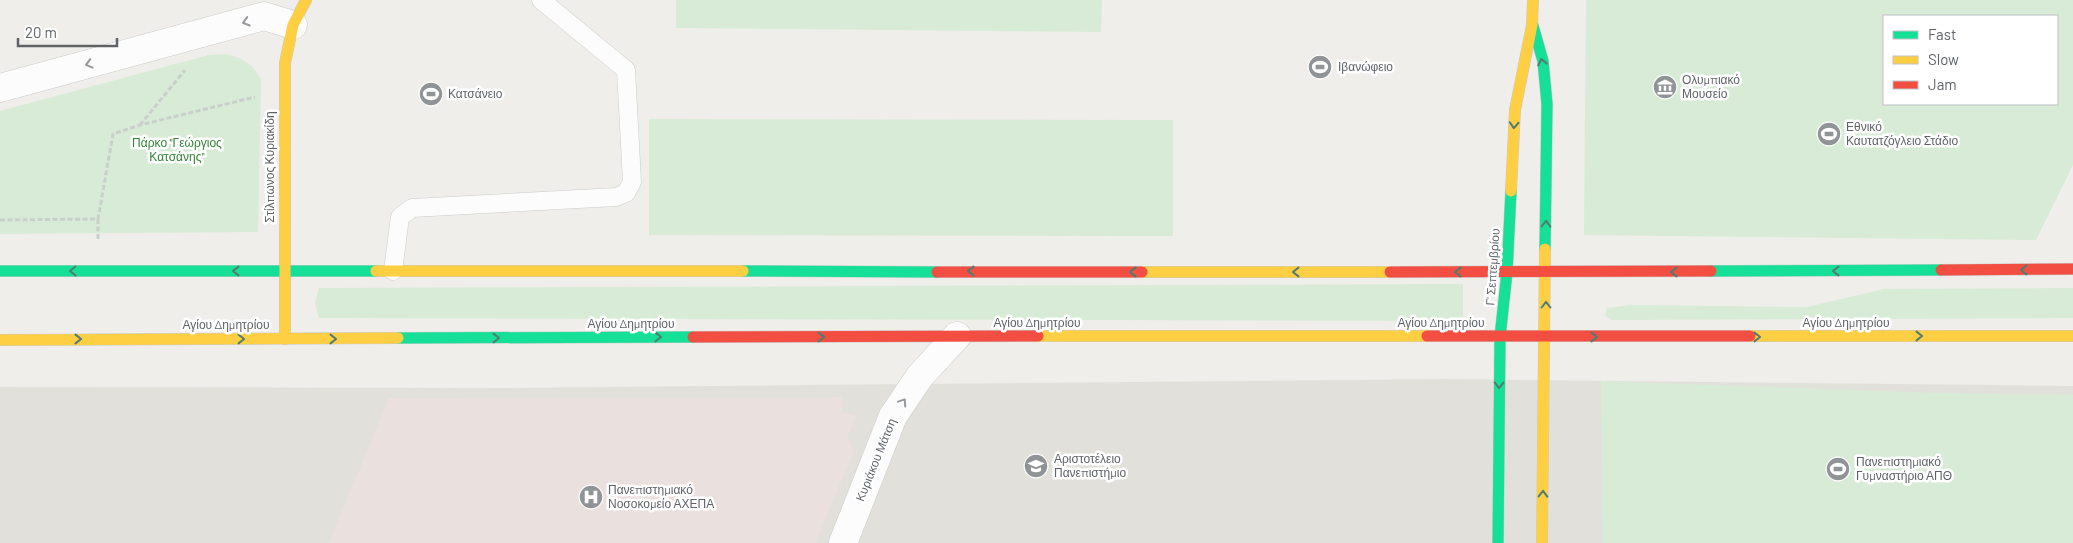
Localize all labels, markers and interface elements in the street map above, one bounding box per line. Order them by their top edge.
scale bar [18,15,116,47]
legend [1883,15,2058,105]
one-way arrow [242,16,250,26]
text: 20 m [25,23,57,41]
text: Fast [1928,25,1956,43]
text: Slow [1928,50,1959,68]
sports icon: Ιβανώφειο [1307,54,1333,80]
one-way arrow [1537,57,1548,66]
one-way arrow [85,58,93,69]
place label: Ιβανώφειο [1338,59,1393,74]
place label: Ολυμπιακό Μουσείο [1682,72,1740,100]
museum icon: Ολυμπιακό Μουσείο [1652,74,1678,100]
text: Jam [1928,75,1957,93]
sports icon: Κατσάνειο [418,81,444,107]
place label: Κατσάνειο [448,86,503,100]
street label: Στίλπωνος Κυριακίδη [262,111,277,223]
place label: Εθνικό Καυτατζόγλειο Στάδιο [1846,119,1958,148]
one-way arrow [1509,121,1520,129]
sports icon: Εθνικό Καυτατζόγλειο Στάδιο [1816,121,1842,147]
park label: Πάρκο "Γεώργιος Κατσάνης" [132,135,222,164]
one-way arrow [1541,219,1551,227]
street label: Γ' Σεπτεμβρίου [1482,228,1503,306]
one-way arrow [2020,265,2028,275]
one-way arrow [69,266,76,276]
one-way arrow [231,266,239,276]
one-way arrow [967,266,974,276]
one-way arrow [1832,266,1840,276]
one-way arrow [1129,267,1137,277]
one-way arrow [1292,267,1300,277]
one-way arrow [1454,267,1462,277]
one-way arrow [1670,267,1678,277]
one-way arrow [1541,301,1551,308]
street label: Αγίου Δημητρίου [993,315,1081,330]
street label: Αγίου Δημητρίου [1397,315,1485,330]
street label: Αγίου Δημητρίου [1802,315,1890,330]
street label: Αγίου Δημητρίου [587,316,675,331]
street label: Αγίου Δημητρίου [182,317,270,332]
one-way arrow [1916,331,1924,341]
one-way arrow [655,332,663,343]
one-way arrow [818,332,825,342]
one-way arrow [1591,332,1599,342]
one-way arrow [1754,332,1761,342]
one-way arrow [492,333,500,343]
one-way arrow [74,334,82,344]
one-way arrow [237,334,245,344]
one-way arrow [330,334,338,344]
one-way arrow [1494,382,1505,390]
one-way arrow [897,398,906,407]
street label: Κυριάκου Μάτση [852,416,899,503]
place label: Αριστοτέλειο Πανεπιστήμιο [1054,451,1126,480]
school or university icon: Αριστοτέλειο Πανεπιστήμιο [1023,453,1049,479]
place label: Πανεπιστημιακό Γυμναστήριο ΑΠΘ [1856,454,1952,483]
sports icon: Πανεπιστημιακό Γυμναστήριο ΑΠΘ [1825,456,1851,482]
place label: Πανεπιστημιακό Νοσοκομείο ΑΧΕΠΑ [608,482,714,510]
hospital icon: Πανεπιστημιακό Νοσοκομείο ΑΧΕΠΑ [578,484,604,510]
one-way arrow [1538,490,1548,498]

